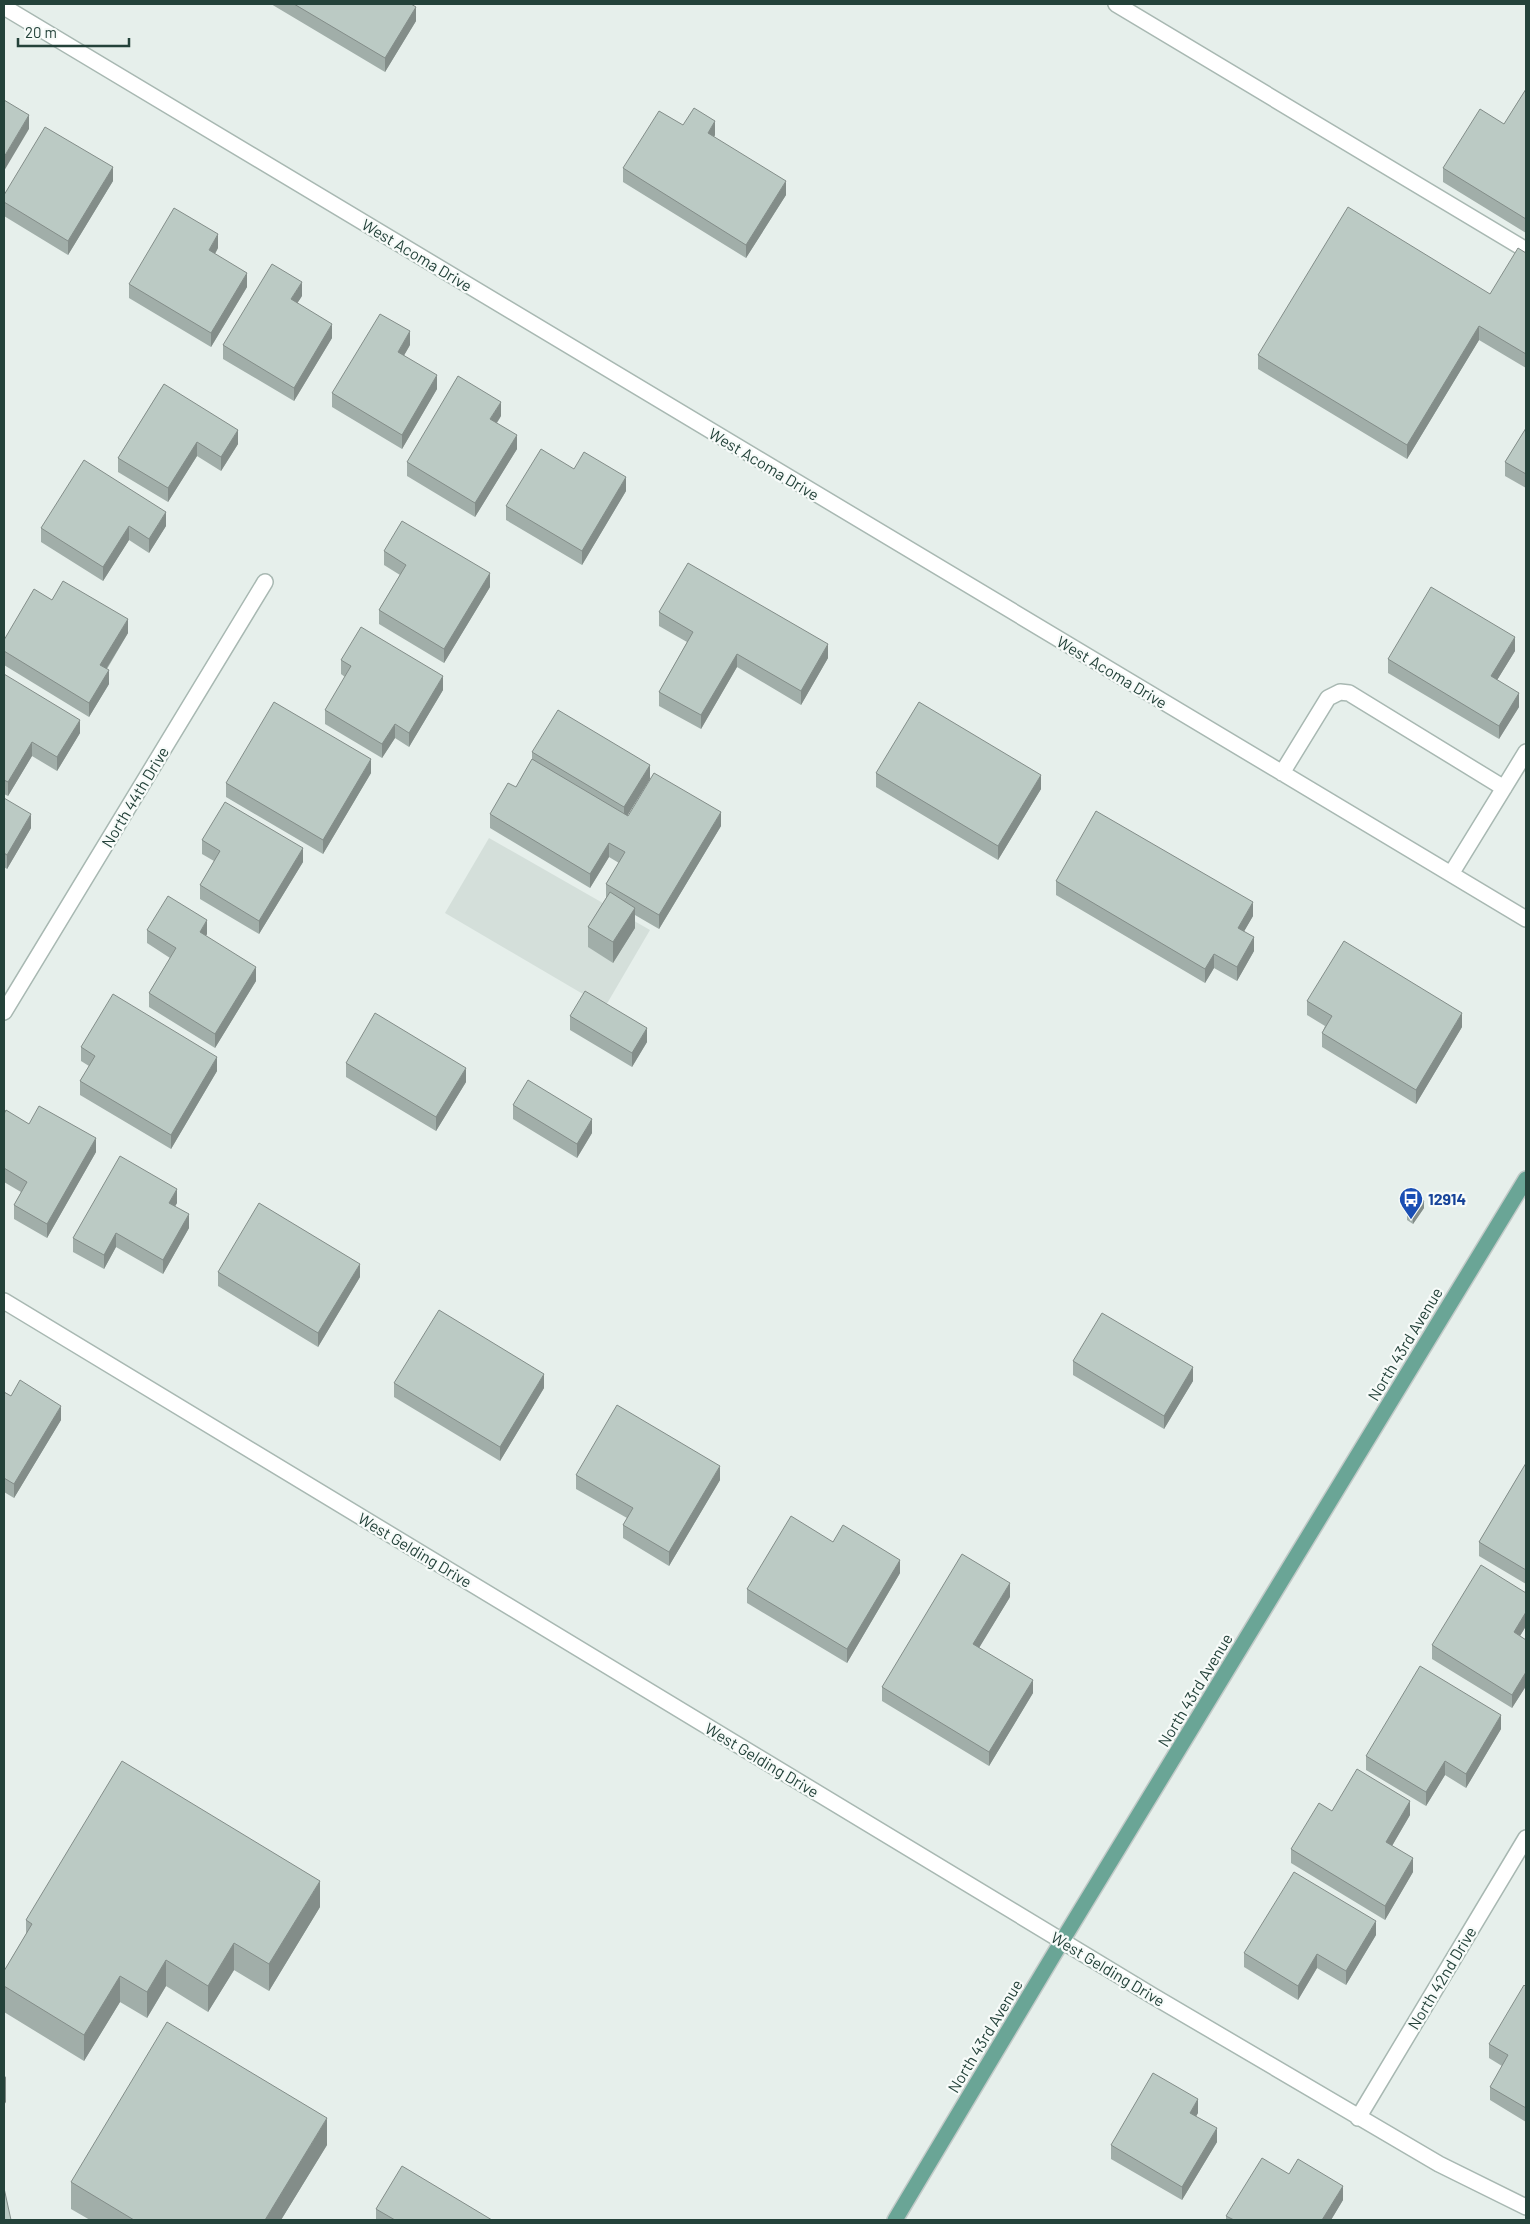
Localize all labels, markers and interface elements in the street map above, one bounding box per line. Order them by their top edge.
scale bar [18,15,129,47]
text: 20 m [25,23,57,41]
street label: West Acoma Drive [359,214,476,295]
street label: West Acoma Drive [706,423,823,504]
street label: West Acoma Drive [1054,631,1171,712]
street label: North 44th Drive [97,743,172,851]
bus stop icon: 12914 [1398,1186,1424,1220]
place label: 12914 [1428,1189,1466,1208]
street label: North 43rd Avenue [1363,1284,1446,1404]
street label: West Gelding Drive [355,1508,476,1591]
street label: North 43rd Avenue [1153,1630,1236,1750]
street label: West Gelding Drive [702,1718,823,1801]
street label: North 42nd Drive [1403,1923,1480,2033]
street label: West Gelding Drive [1048,1927,1169,2010]
street label: North 43rd Avenue [943,1976,1026,2096]

